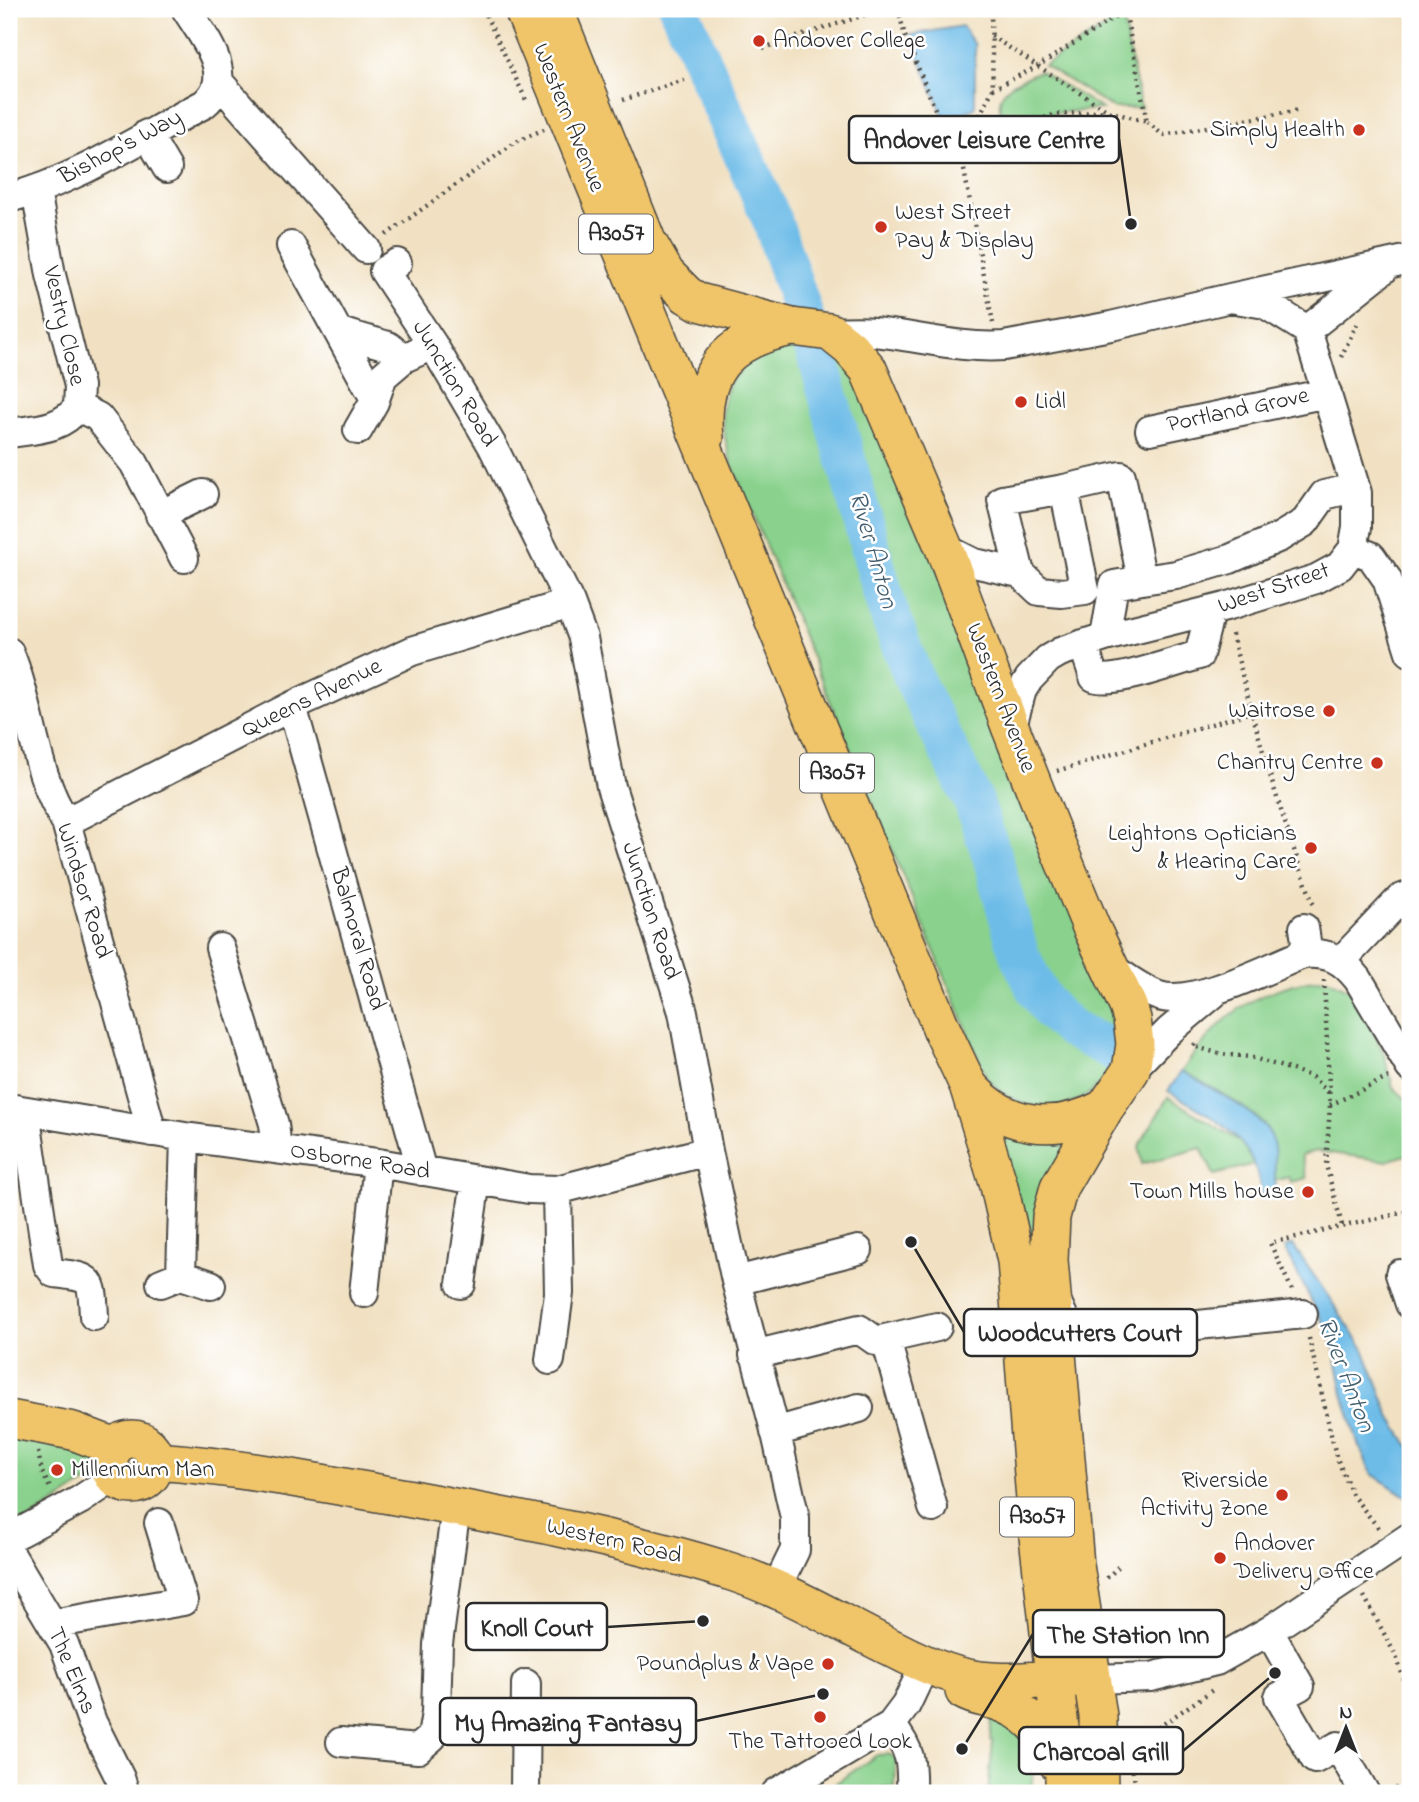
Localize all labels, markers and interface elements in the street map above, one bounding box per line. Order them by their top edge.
place label: Andover College [773,24,925,59]
marker: Andover College [751,33,767,49]
street label: Western Avenue [522,38,614,198]
street label: Bishop's Way [52,101,189,197]
place label: Simply Health [1210,113,1345,149]
callout: Andover Leisure Centre [849,116,1119,163]
marker: Simply Health [1351,122,1367,138]
text: Andover Leisure Centre [863,123,1106,161]
place label: West Street Pay & Display [895,196,1034,260]
road number: A3057 [579,215,653,254]
marker: West Street Pay & Display [873,219,889,235]
street label: Vestry Close [31,262,94,390]
street label: Junction Road [402,314,506,455]
street label: Portland Grove [1164,379,1313,443]
place label: Lidl [1035,385,1066,420]
marker: Lidl [1013,394,1029,410]
water label: River Anton [837,487,907,614]
street label: West Street [1213,554,1335,624]
street label: Western Avenue [955,618,1045,778]
street label: Queens Avenue [236,650,388,748]
place label: Waitrose [1228,694,1315,729]
marker: Waitrose [1321,703,1337,719]
place label: Chantry Centre [1217,746,1363,782]
road number: A3057 [800,754,874,792]
marker: Chantry Centre [1369,755,1385,771]
place label: Leightons Opticians & Hearing Care [1108,817,1297,880]
street label: Windsor Road [46,819,120,963]
street label: Junction Road [611,838,689,985]
marker: Leightons Opticians & Hearing Care [1303,840,1319,856]
street label: Balmoral Road [320,863,394,1015]
street label: Osborne Road [287,1134,433,1190]
place label: Town Mills house [1129,1175,1294,1210]
marker: Town Mills house [1300,1184,1316,1200]
callout: Woodcutters Court [964,1309,1197,1356]
water label: River Anton [1306,1312,1385,1439]
text: Woodcutters Court [978,1316,1182,1354]
place label: Millennium Man [71,1453,214,1488]
marker: Millennium Man [49,1462,65,1478]
place label: Riverside Activity Zone [1140,1464,1268,1528]
marker: Riverside Activity Zone [1274,1487,1290,1503]
road number: A3057 [1000,1498,1074,1536]
street label: Western Road [543,1509,686,1575]
place label: Andover Delivery Office [1233,1527,1374,1591]
marker: Andover Delivery Office [1212,1550,1228,1566]
callout: Knoll Court [466,1603,607,1650]
callout: The Station Inn [1033,1610,1224,1657]
text: Knoll Court [481,1611,594,1649]
text: The Station Inn [1047,1618,1210,1656]
street label: The Elms [37,1622,105,1720]
place label: Poundplus & Vape [637,1647,814,1682]
marker: Poundplus & Vape [820,1656,836,1672]
north arrow [1310,1694,1380,1764]
callout: My Amazing Fantasy [440,1698,696,1745]
text: N [1340,1700,1353,1727]
text: My Amazing Fantasy [454,1706,682,1745]
marker: The Tattooed Look [812,1709,828,1725]
place label: The Tattooed Look [728,1725,912,1760]
callout: Charcoal Grill [1019,1727,1183,1774]
text: Charcoal Grill [1033,1735,1169,1773]

